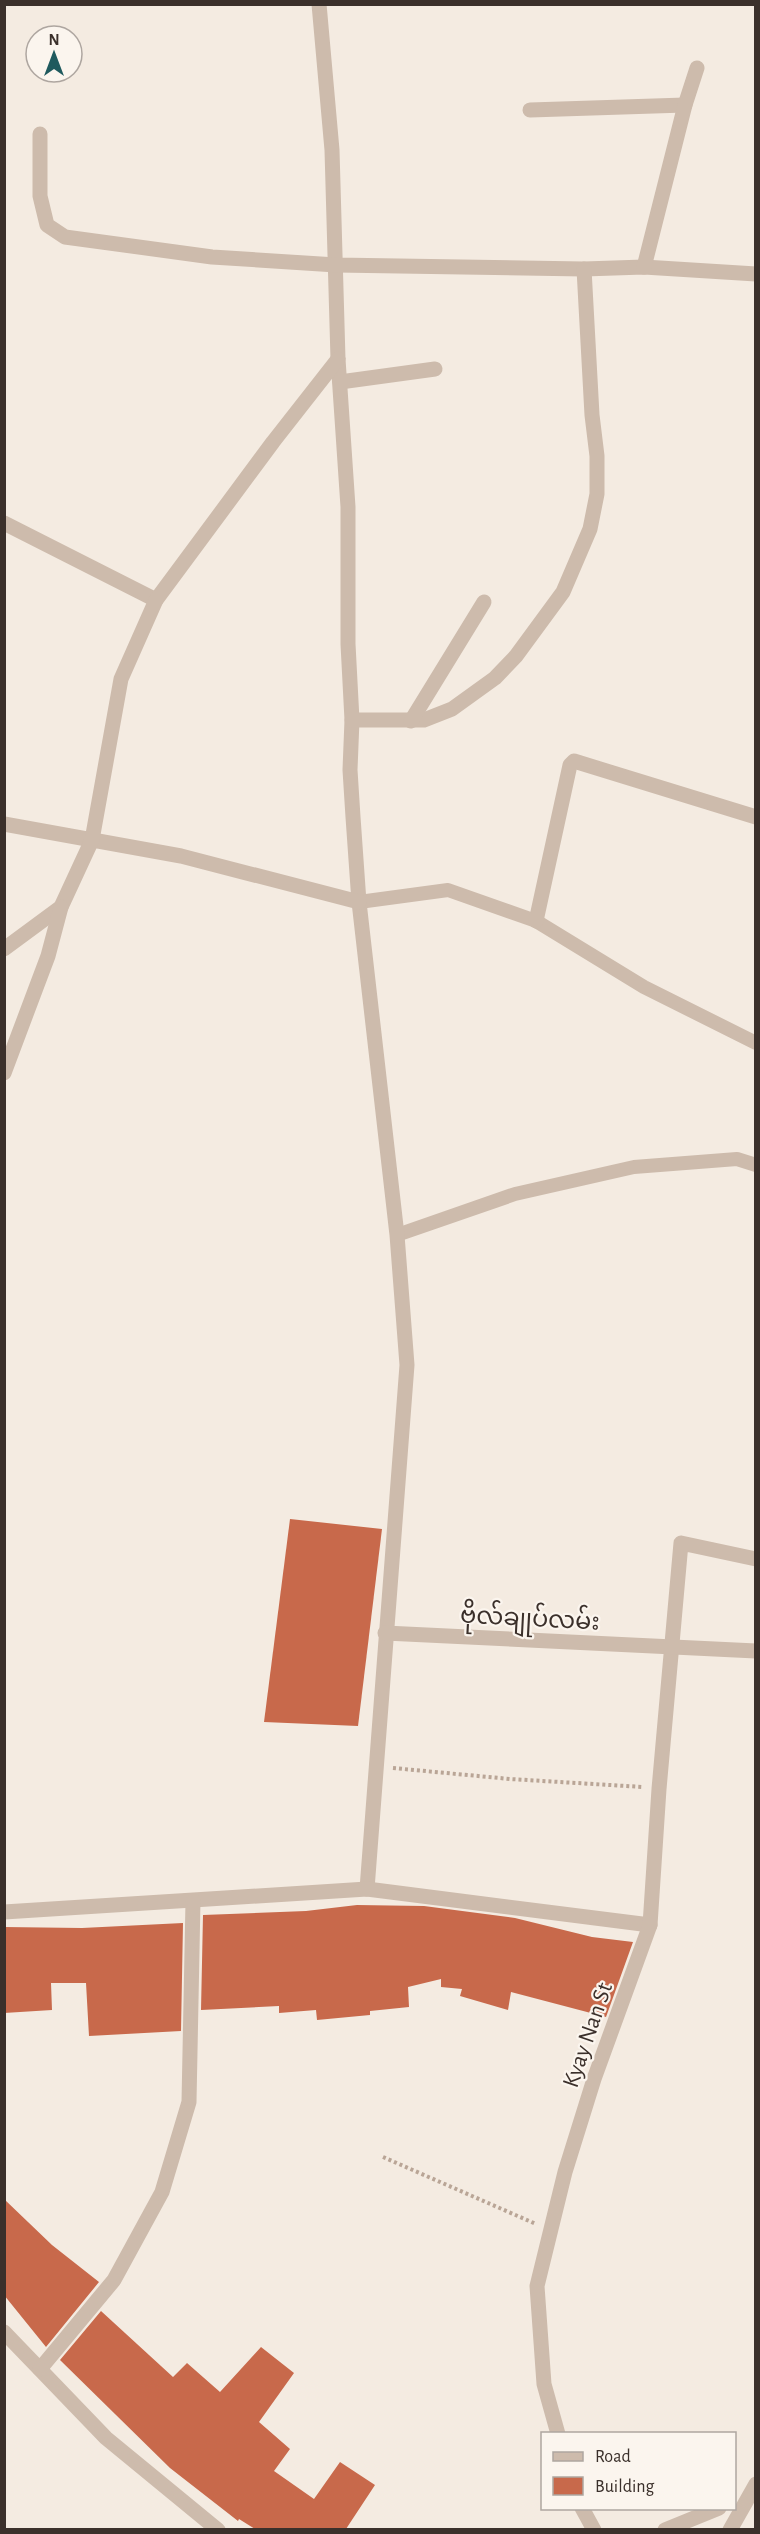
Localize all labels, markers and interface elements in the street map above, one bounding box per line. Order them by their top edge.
north arrow [24,24,84,84]
text: N [48,32,60,48]
street label: ဗိုလ်ချုပ်လမ်း [459,1598,601,1641]
street label: Kyay Nan St [559,1979,617,2091]
legend [541,2432,736,2510]
text: Road [595,2448,631,2466]
text: Building [595,2478,655,2496]

